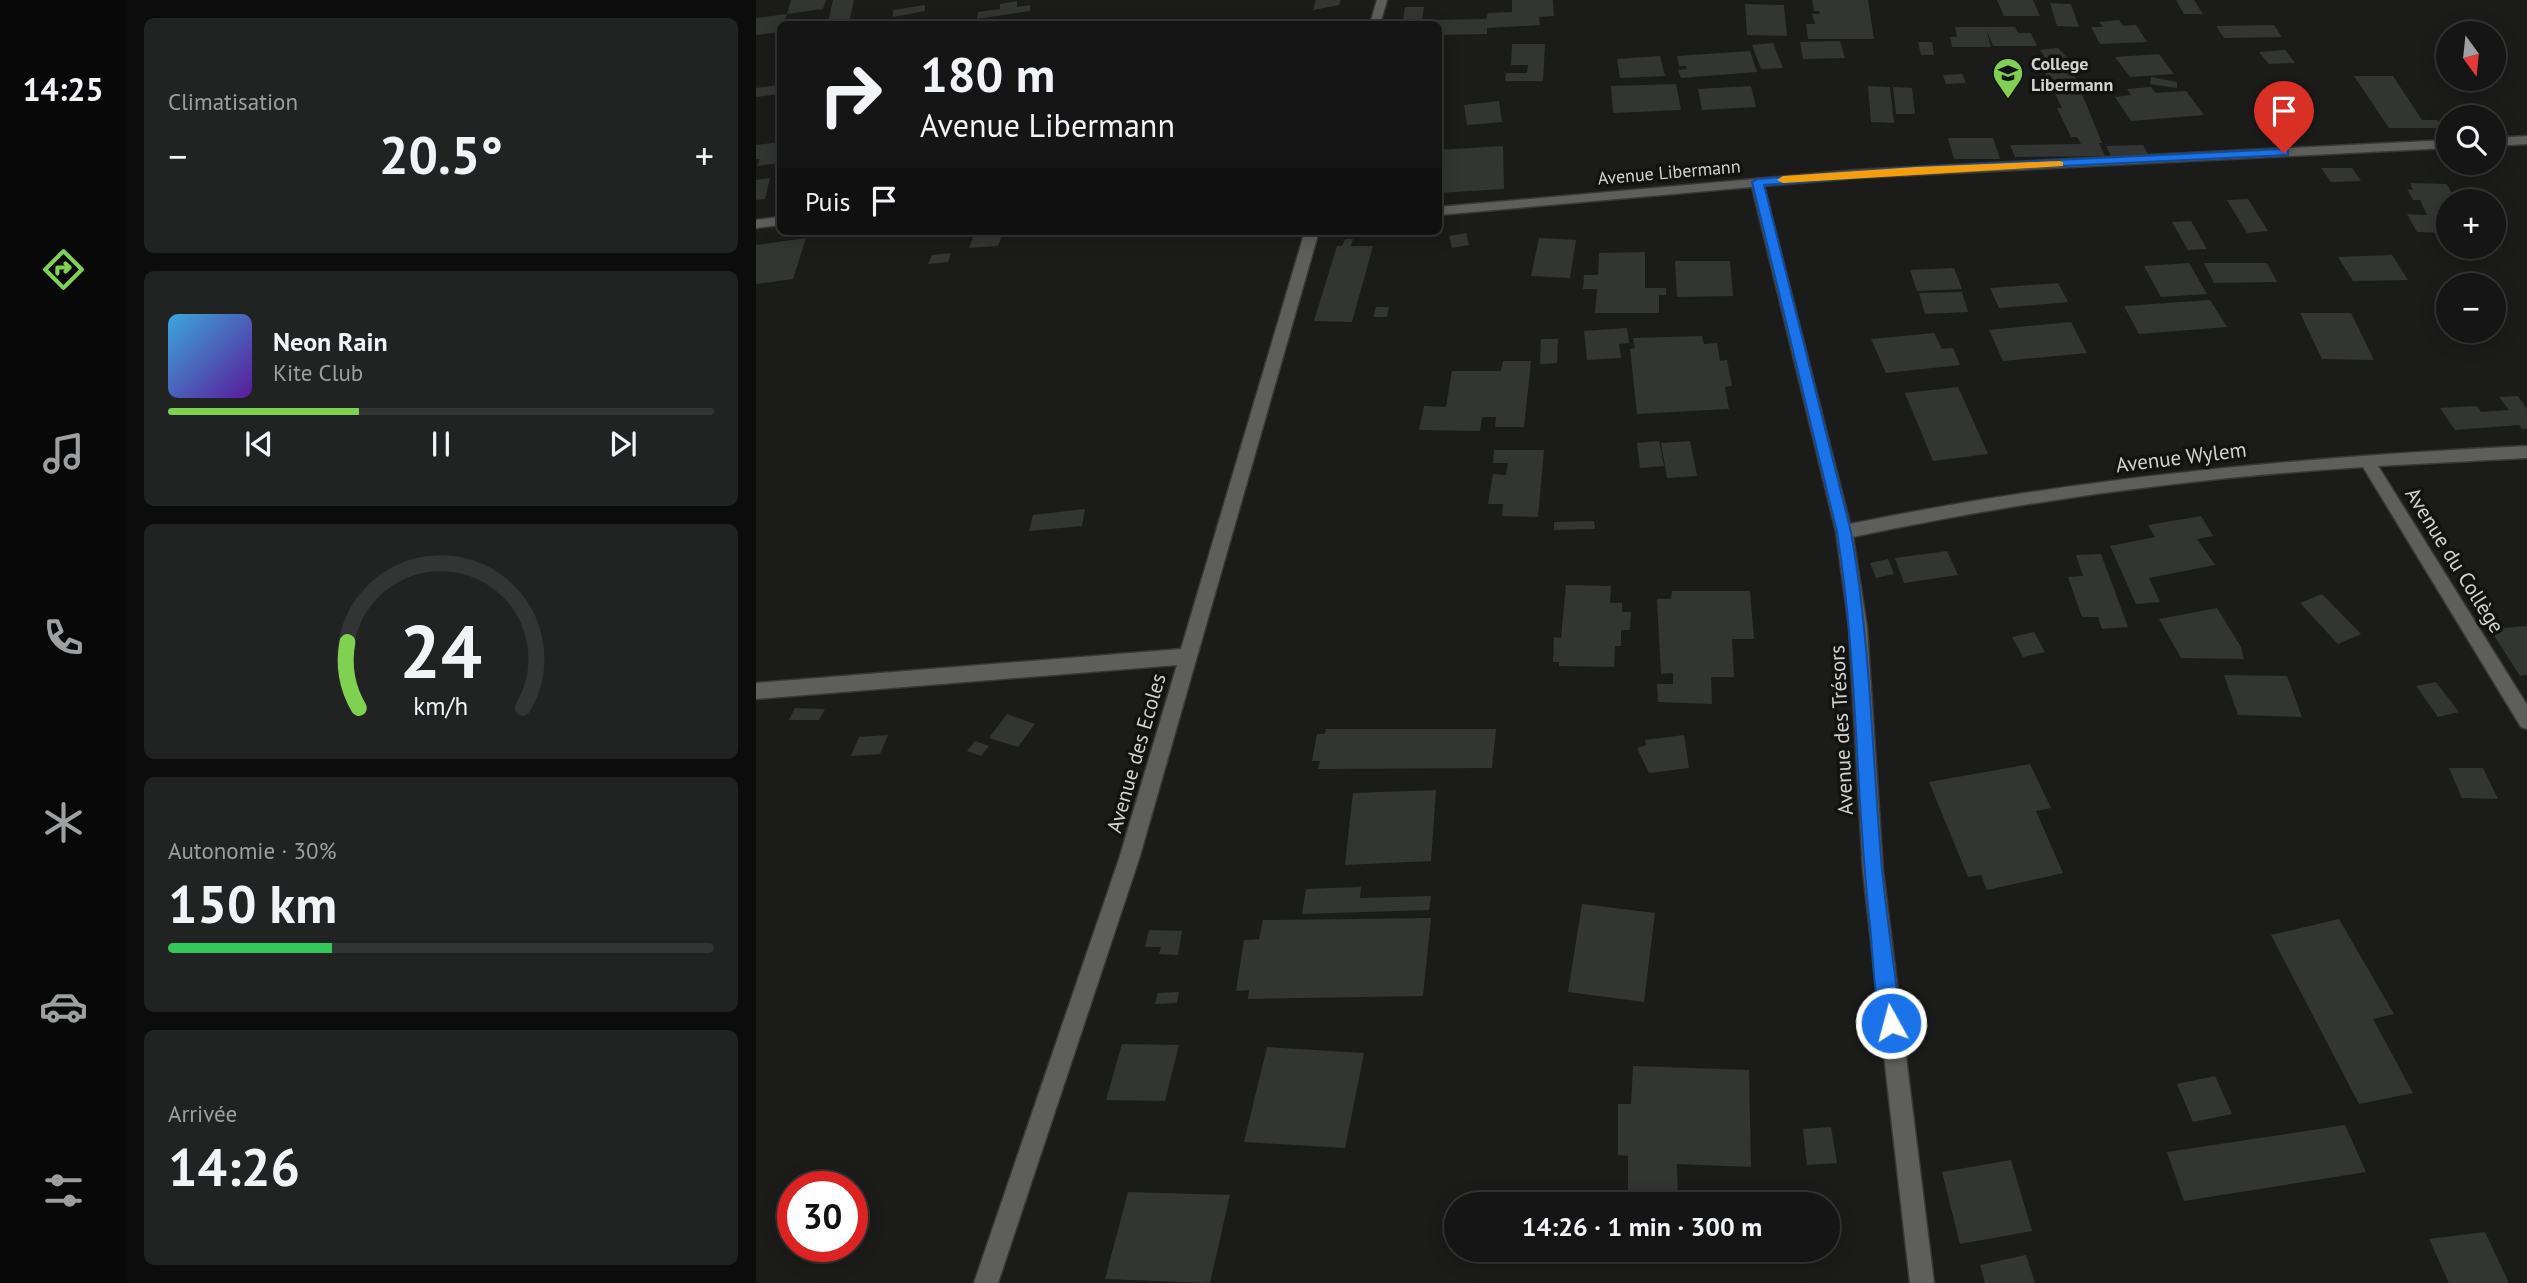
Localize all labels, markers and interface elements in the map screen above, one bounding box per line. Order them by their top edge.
north arrow [2436,21,2506,91]
map controls [2436,21,2506,343]
text: 180 m [920,42,1055,106]
icon: right [805,49,896,140]
place label: College Libermann [2031,52,2113,96]
school or university icon: College Libermann [1991,56,2025,100]
text: 14:25 [22,68,104,110]
pin [2254,81,2314,153]
text: Climatisation [168,87,298,116]
icon: arrive [2265,92,2303,130]
text: Avenue Libermann [920,104,1175,146]
button: search [2436,105,2506,175]
text: 20.5° [379,121,503,188]
text: − [168,131,187,180]
text: + [695,131,714,180]
street label: Avenue Libermann [1597,154,1741,190]
icon: arrive [865,182,903,220]
text: Puis [805,185,851,218]
button: + [2436,189,2506,259]
icon: directions [39,245,88,294]
button: − [2436,273,2506,343]
text: Neon Rain [273,325,388,358]
text: Kite Club [273,358,363,387]
icon: previous [240,425,278,463]
icon: pause [422,425,460,463]
icon: next [604,425,642,463]
icon: music [39,429,88,478]
street label: Avenue Wylem [2114,436,2248,478]
street label: Avenue du Collège [2399,482,2511,638]
text: 24 [400,604,482,698]
icon: phone [39,613,88,662]
street label: Avenue des Trésors [1823,644,1859,816]
street label: Avenue des Ecoles [1100,670,1172,836]
text: km/h [414,689,468,721]
icon: climate [39,798,88,847]
text: Autonomie · 30% [168,836,336,865]
text: 150 km [168,870,337,937]
icon: car [39,982,88,1031]
position arrow [1854,986,1928,1060]
text: Arrivée [168,1099,237,1128]
text: 14:26 [168,1133,300,1200]
icon: filters [39,1166,88,1215]
speed limit sign: 30 [777,1171,868,1262]
text: 14:26 · 1 min · 300 m [1522,1210,1762,1243]

